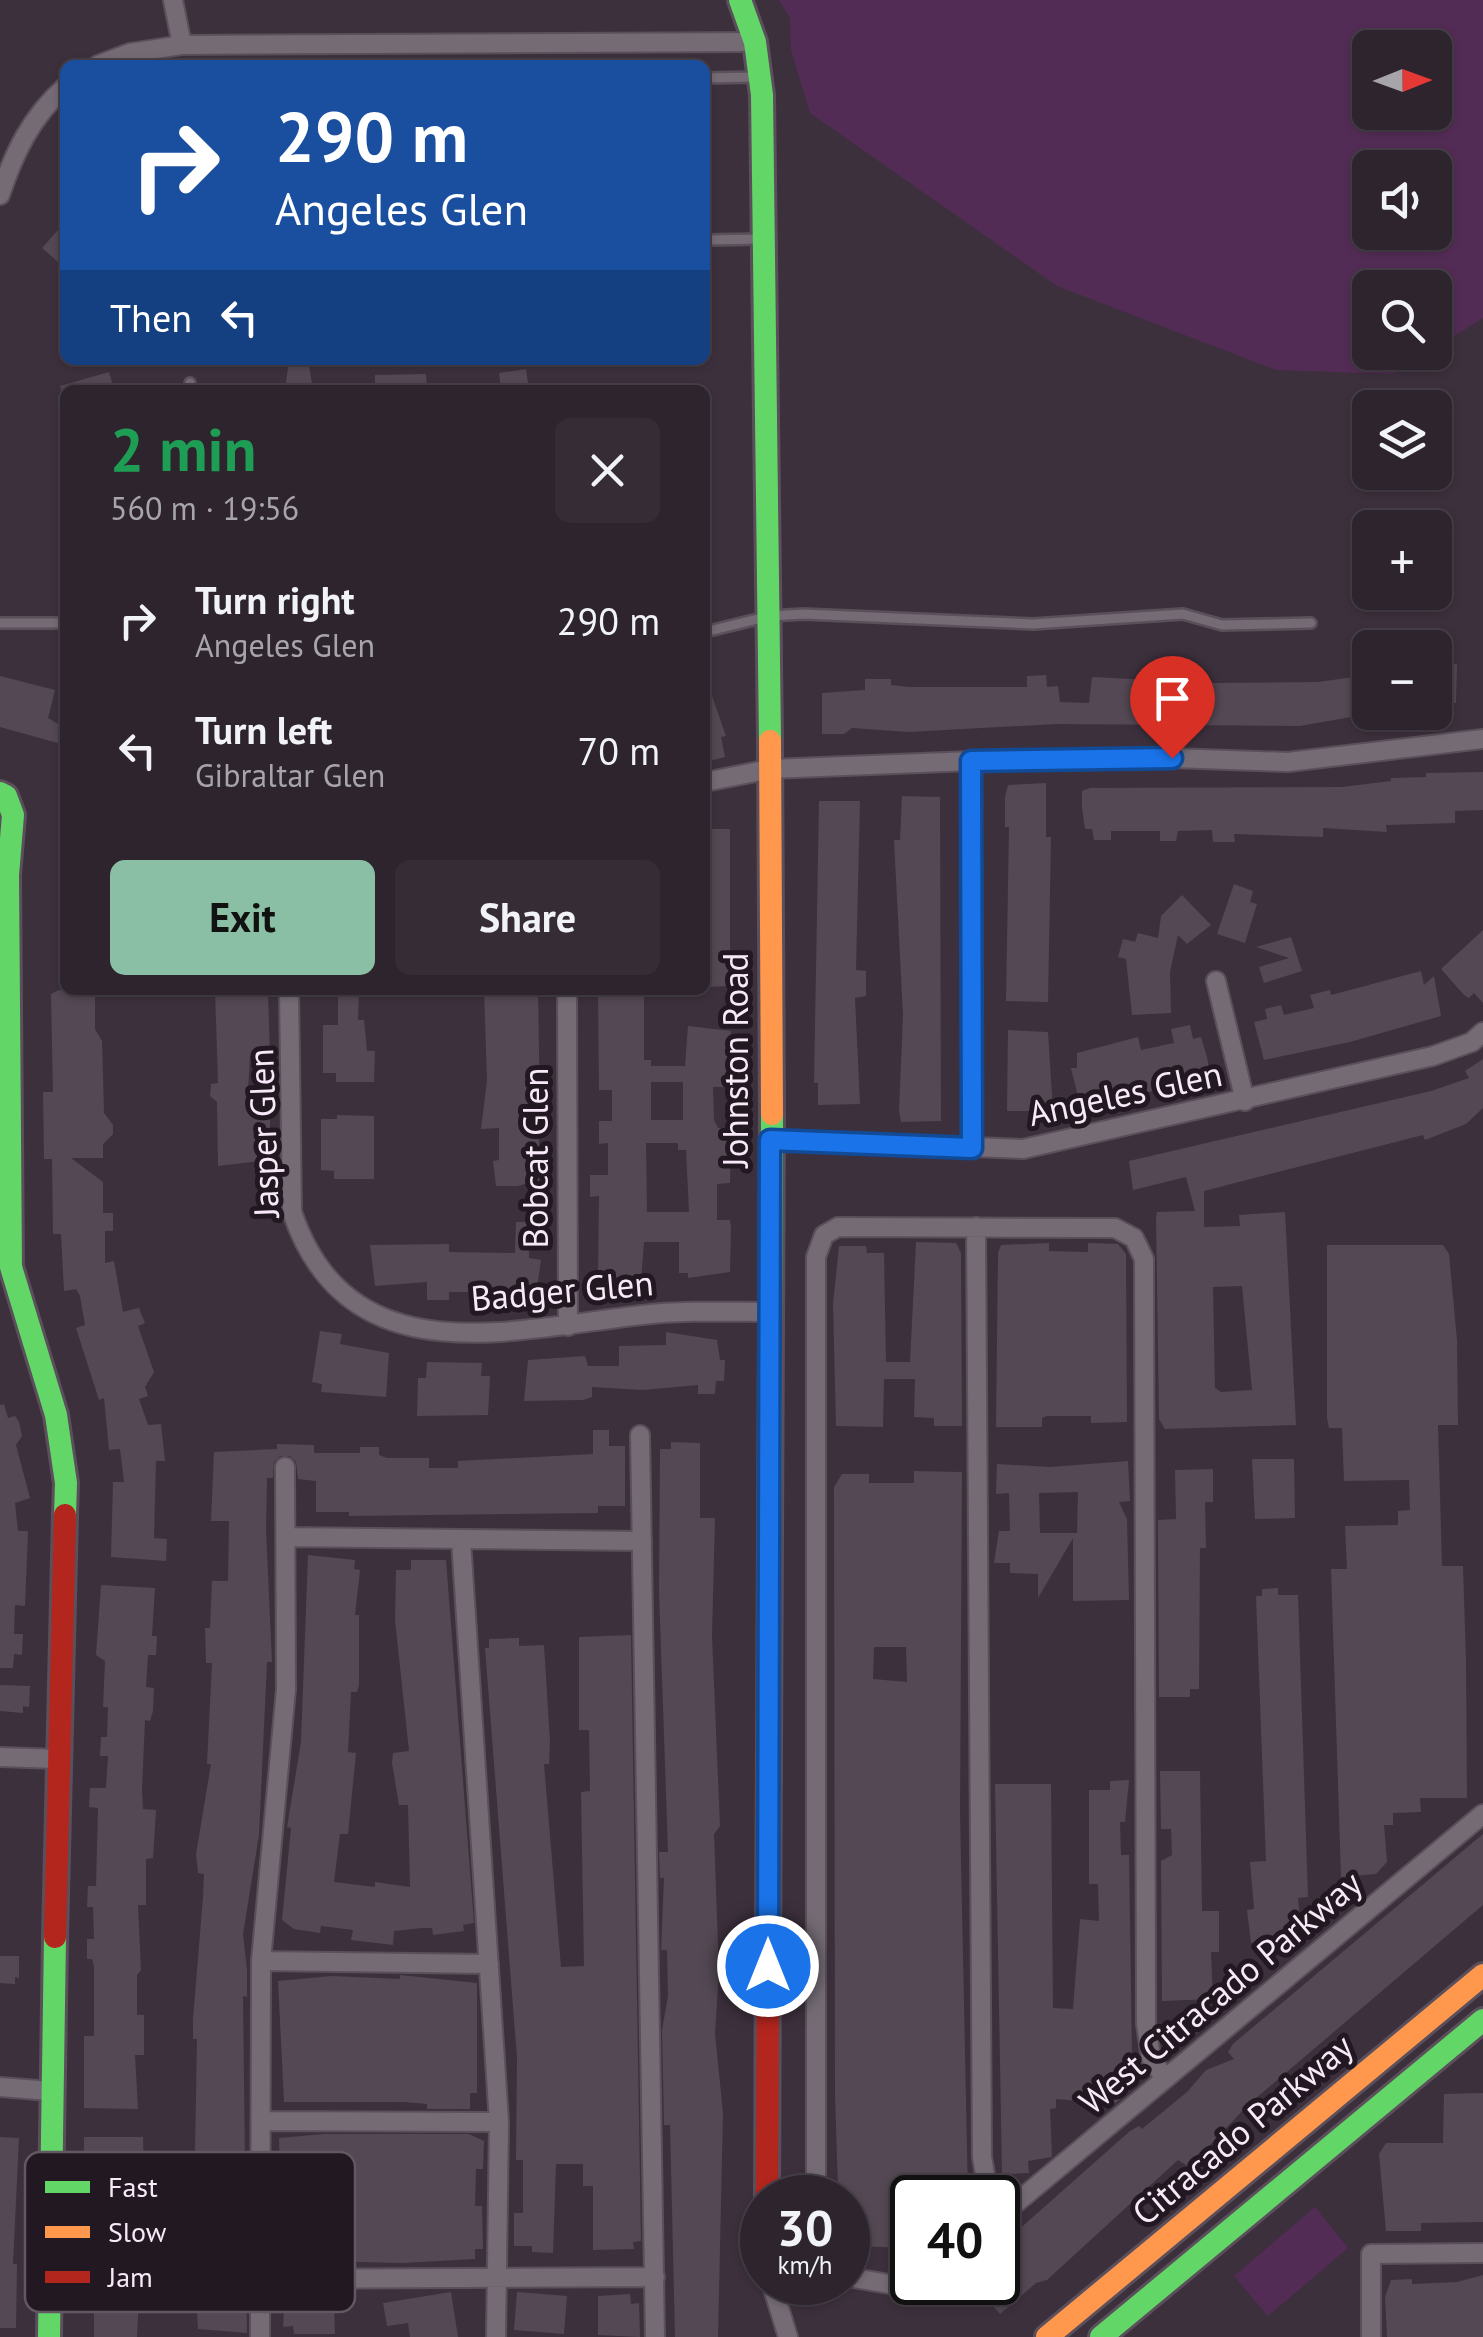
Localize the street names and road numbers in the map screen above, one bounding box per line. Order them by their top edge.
street label: Johnston Road [712,953,758,1169]
street label: Jasper Glen [237,1048,289,1220]
street label: Angeles Glen [1024,1050,1226,1136]
street label: Bobcat Glen [512,1067,558,1249]
street label: Badger Glen [469,1259,655,1321]
street label: West Citracado Parkway [1069,1860,1371,2124]
street label: Citracado Parkway [1122,2023,1362,2235]

